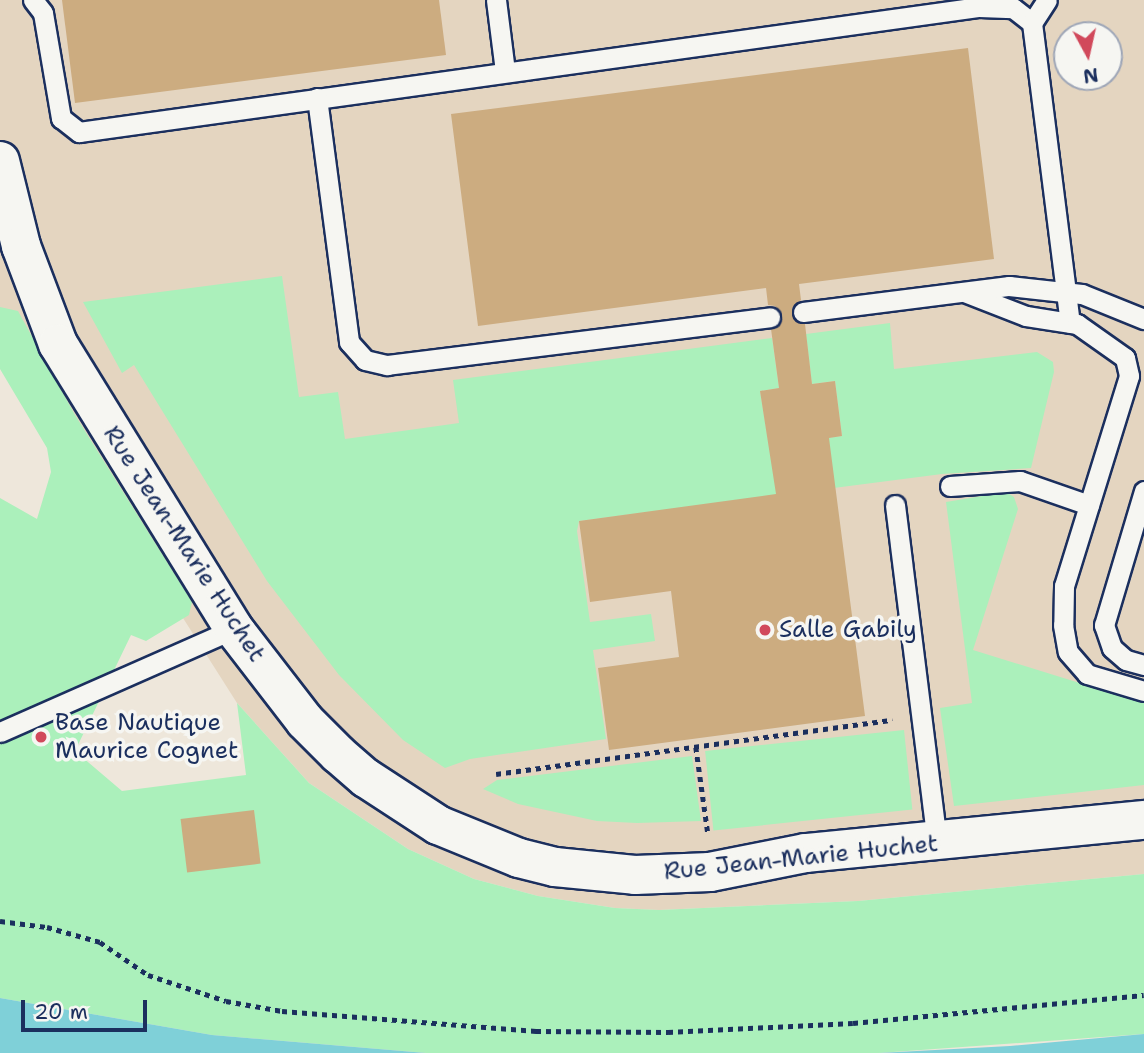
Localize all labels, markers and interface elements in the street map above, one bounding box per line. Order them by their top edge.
north arrow [1053,21,1123,91]
text: N [1082,62,1100,89]
street label: Rue Jean-Marie Huchet [97,421,271,667]
place label: Salle Gabily [779,616,917,644]
marker: Salle Gabily [757,622,773,638]
place label: Base Nautique Maurice Cognet [55,709,238,765]
marker: Base Nautique Maurice Cognet [33,729,49,745]
street label: Rue Jean-Marie Huchet [663,829,939,887]
scale bar [24,986,150,1030]
text: 20 m [34,998,88,1026]

